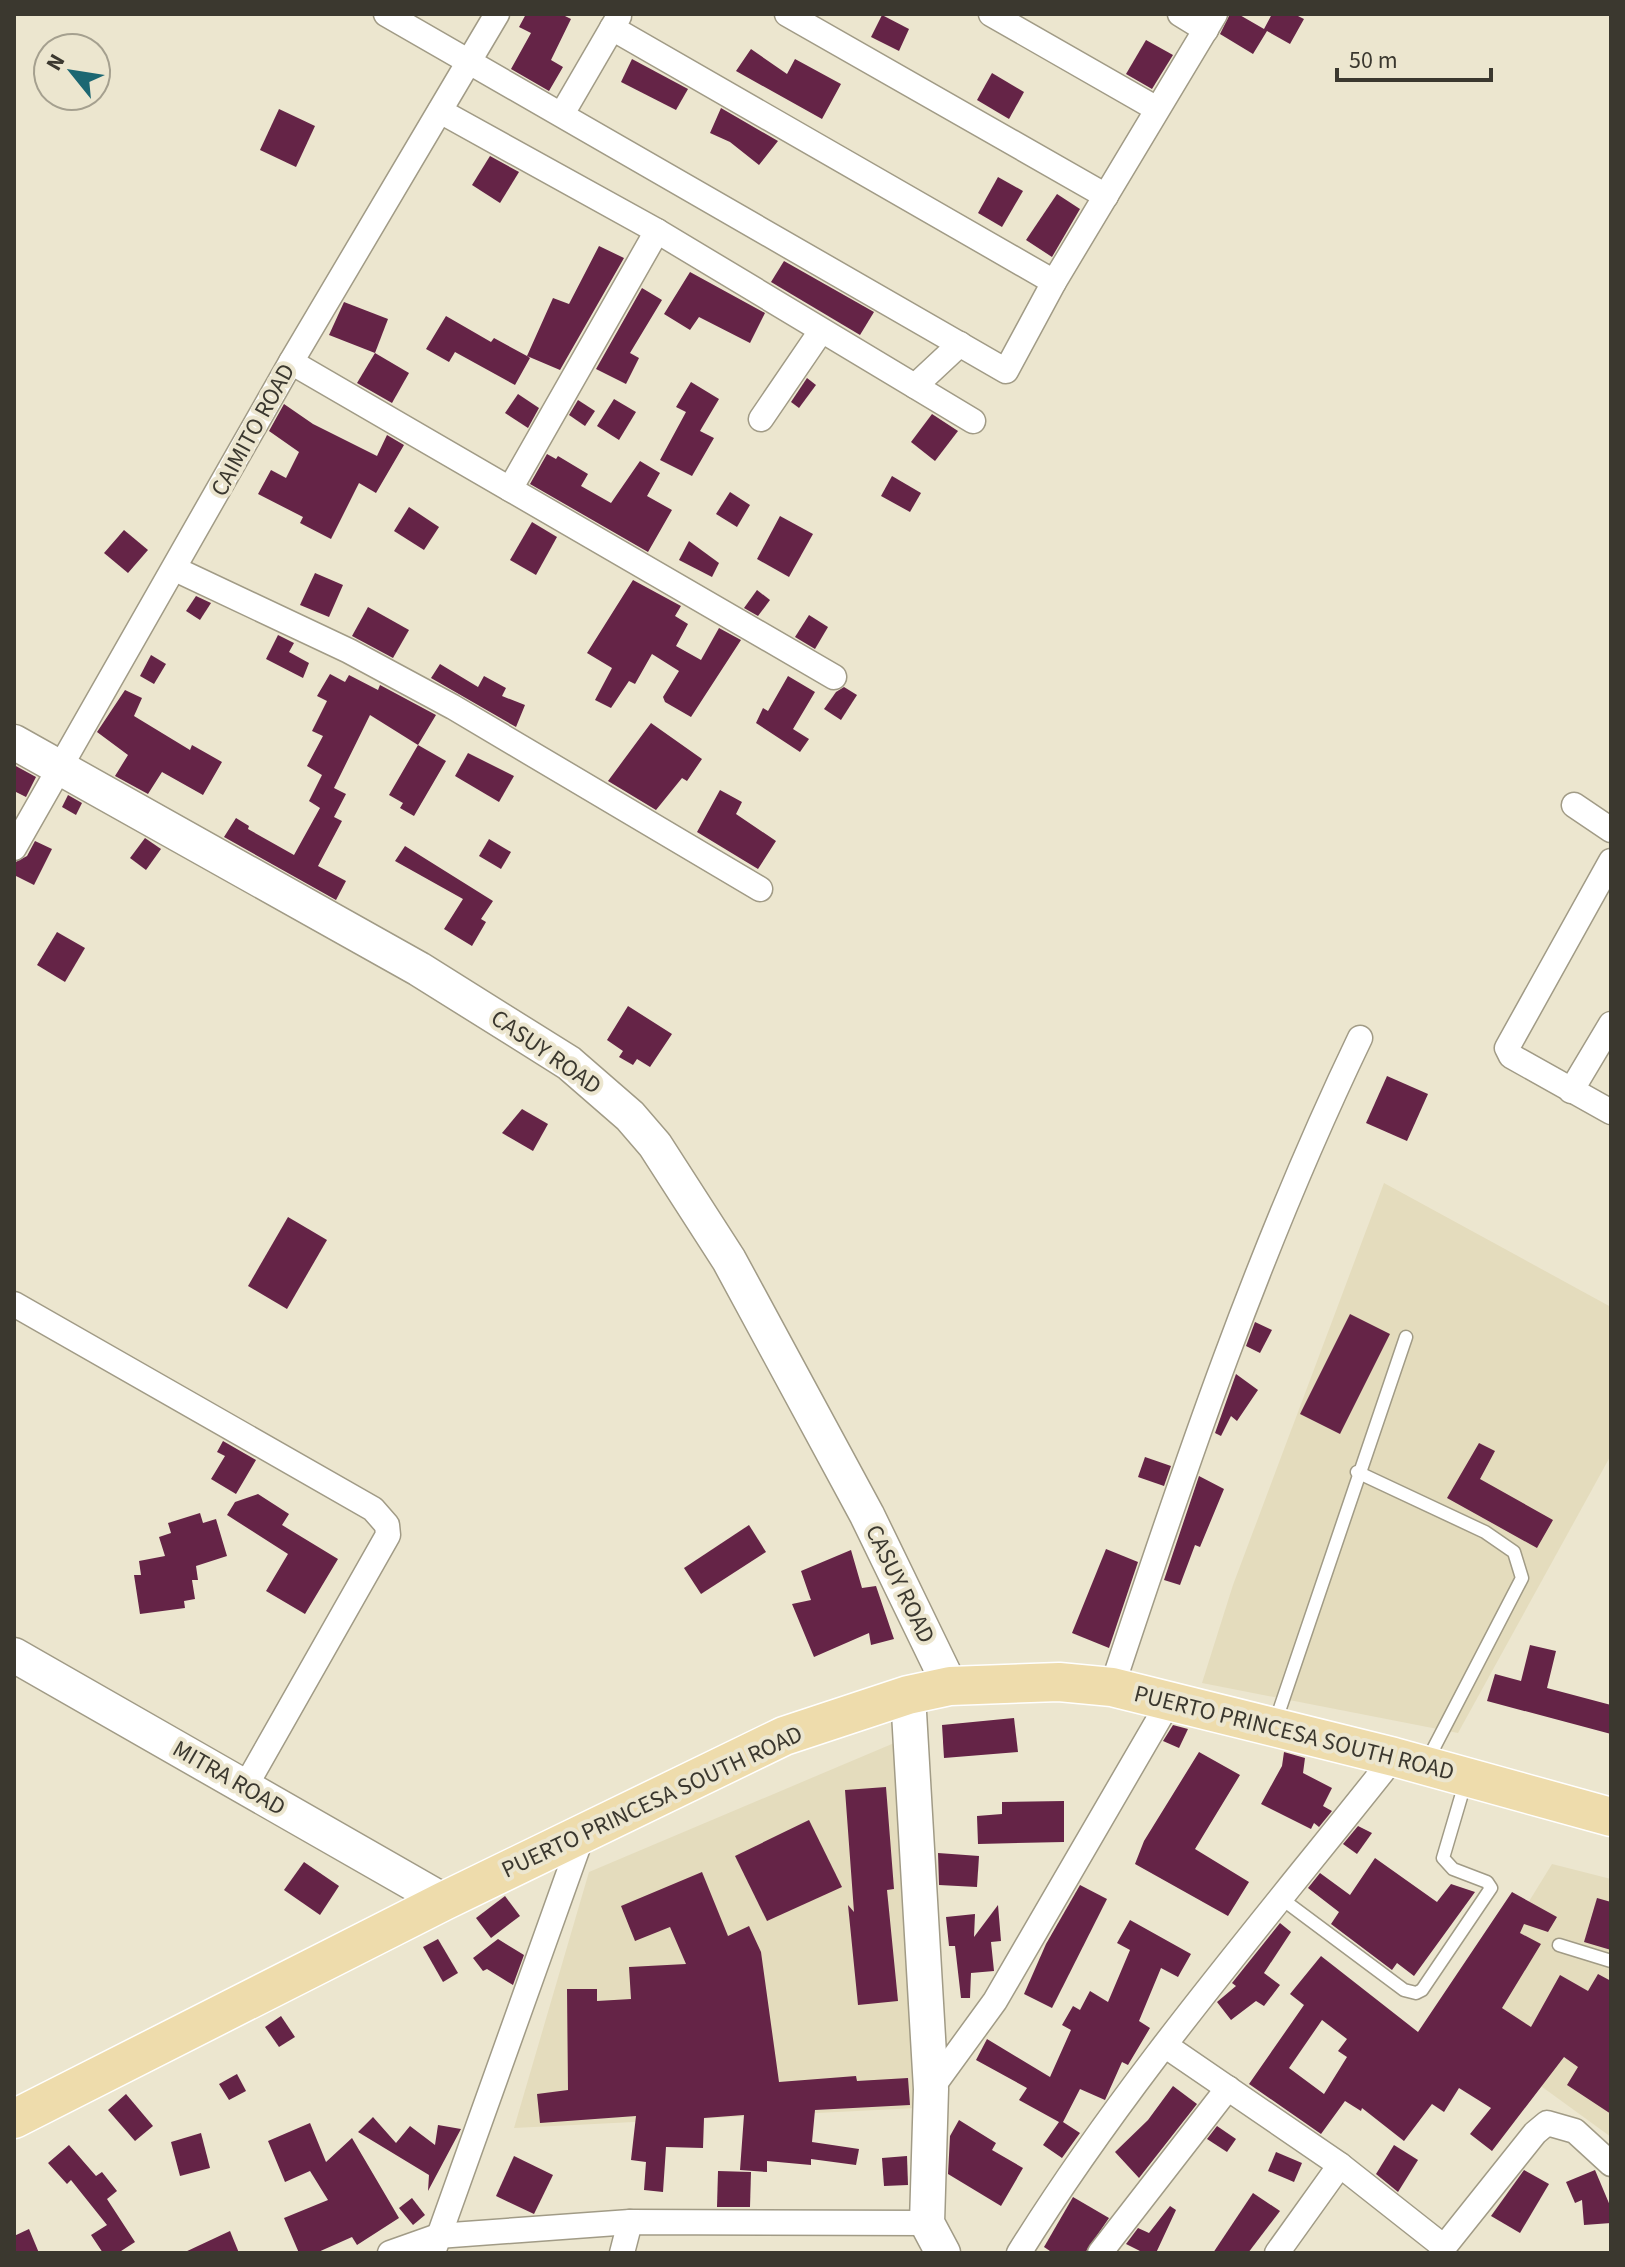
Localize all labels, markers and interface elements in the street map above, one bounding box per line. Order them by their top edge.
north arrow [32,32,112,112]
scale bar [1337,32,1491,82]
text: 50 m [1349,43,1398,78]
text: N [38,48,73,77]
street label: CAIMITO ROAD [202,357,304,503]
street label: CASUY ROAD [484,1001,608,1103]
street label: CASUY ROAD [856,1519,944,1649]
street label: PUERTO PRINCESA SOUTH ROAD [1130,1676,1458,1790]
street label: PUERTO PRINCESA SOUTH ROAD [496,1717,808,1887]
street label: MITRA ROAD [166,1732,292,1824]

